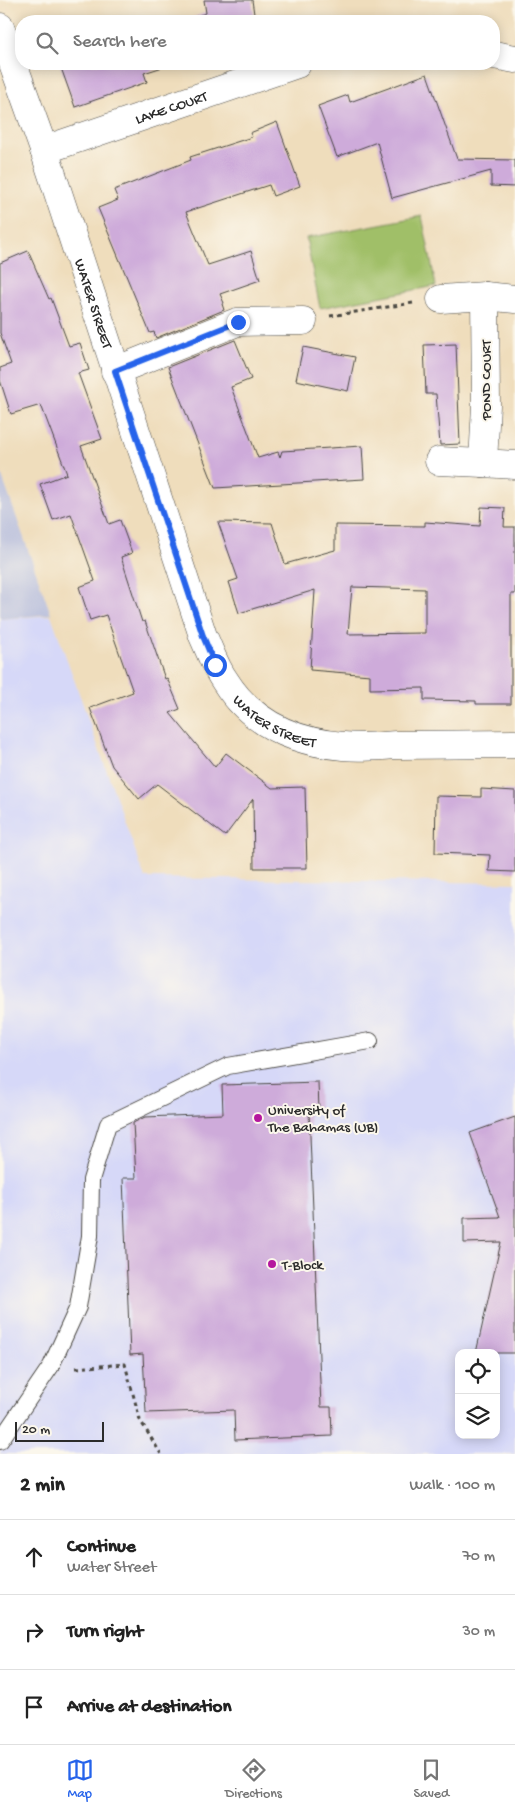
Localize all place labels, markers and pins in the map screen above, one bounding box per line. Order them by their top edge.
place label: University of The Bahamas (UB) [267,1102,378,1137]
marker: University of The Bahamas (UB) [252,1112,264,1124]
place label: T-Block [281,1257,324,1275]
marker: T-Block [266,1258,278,1270]

